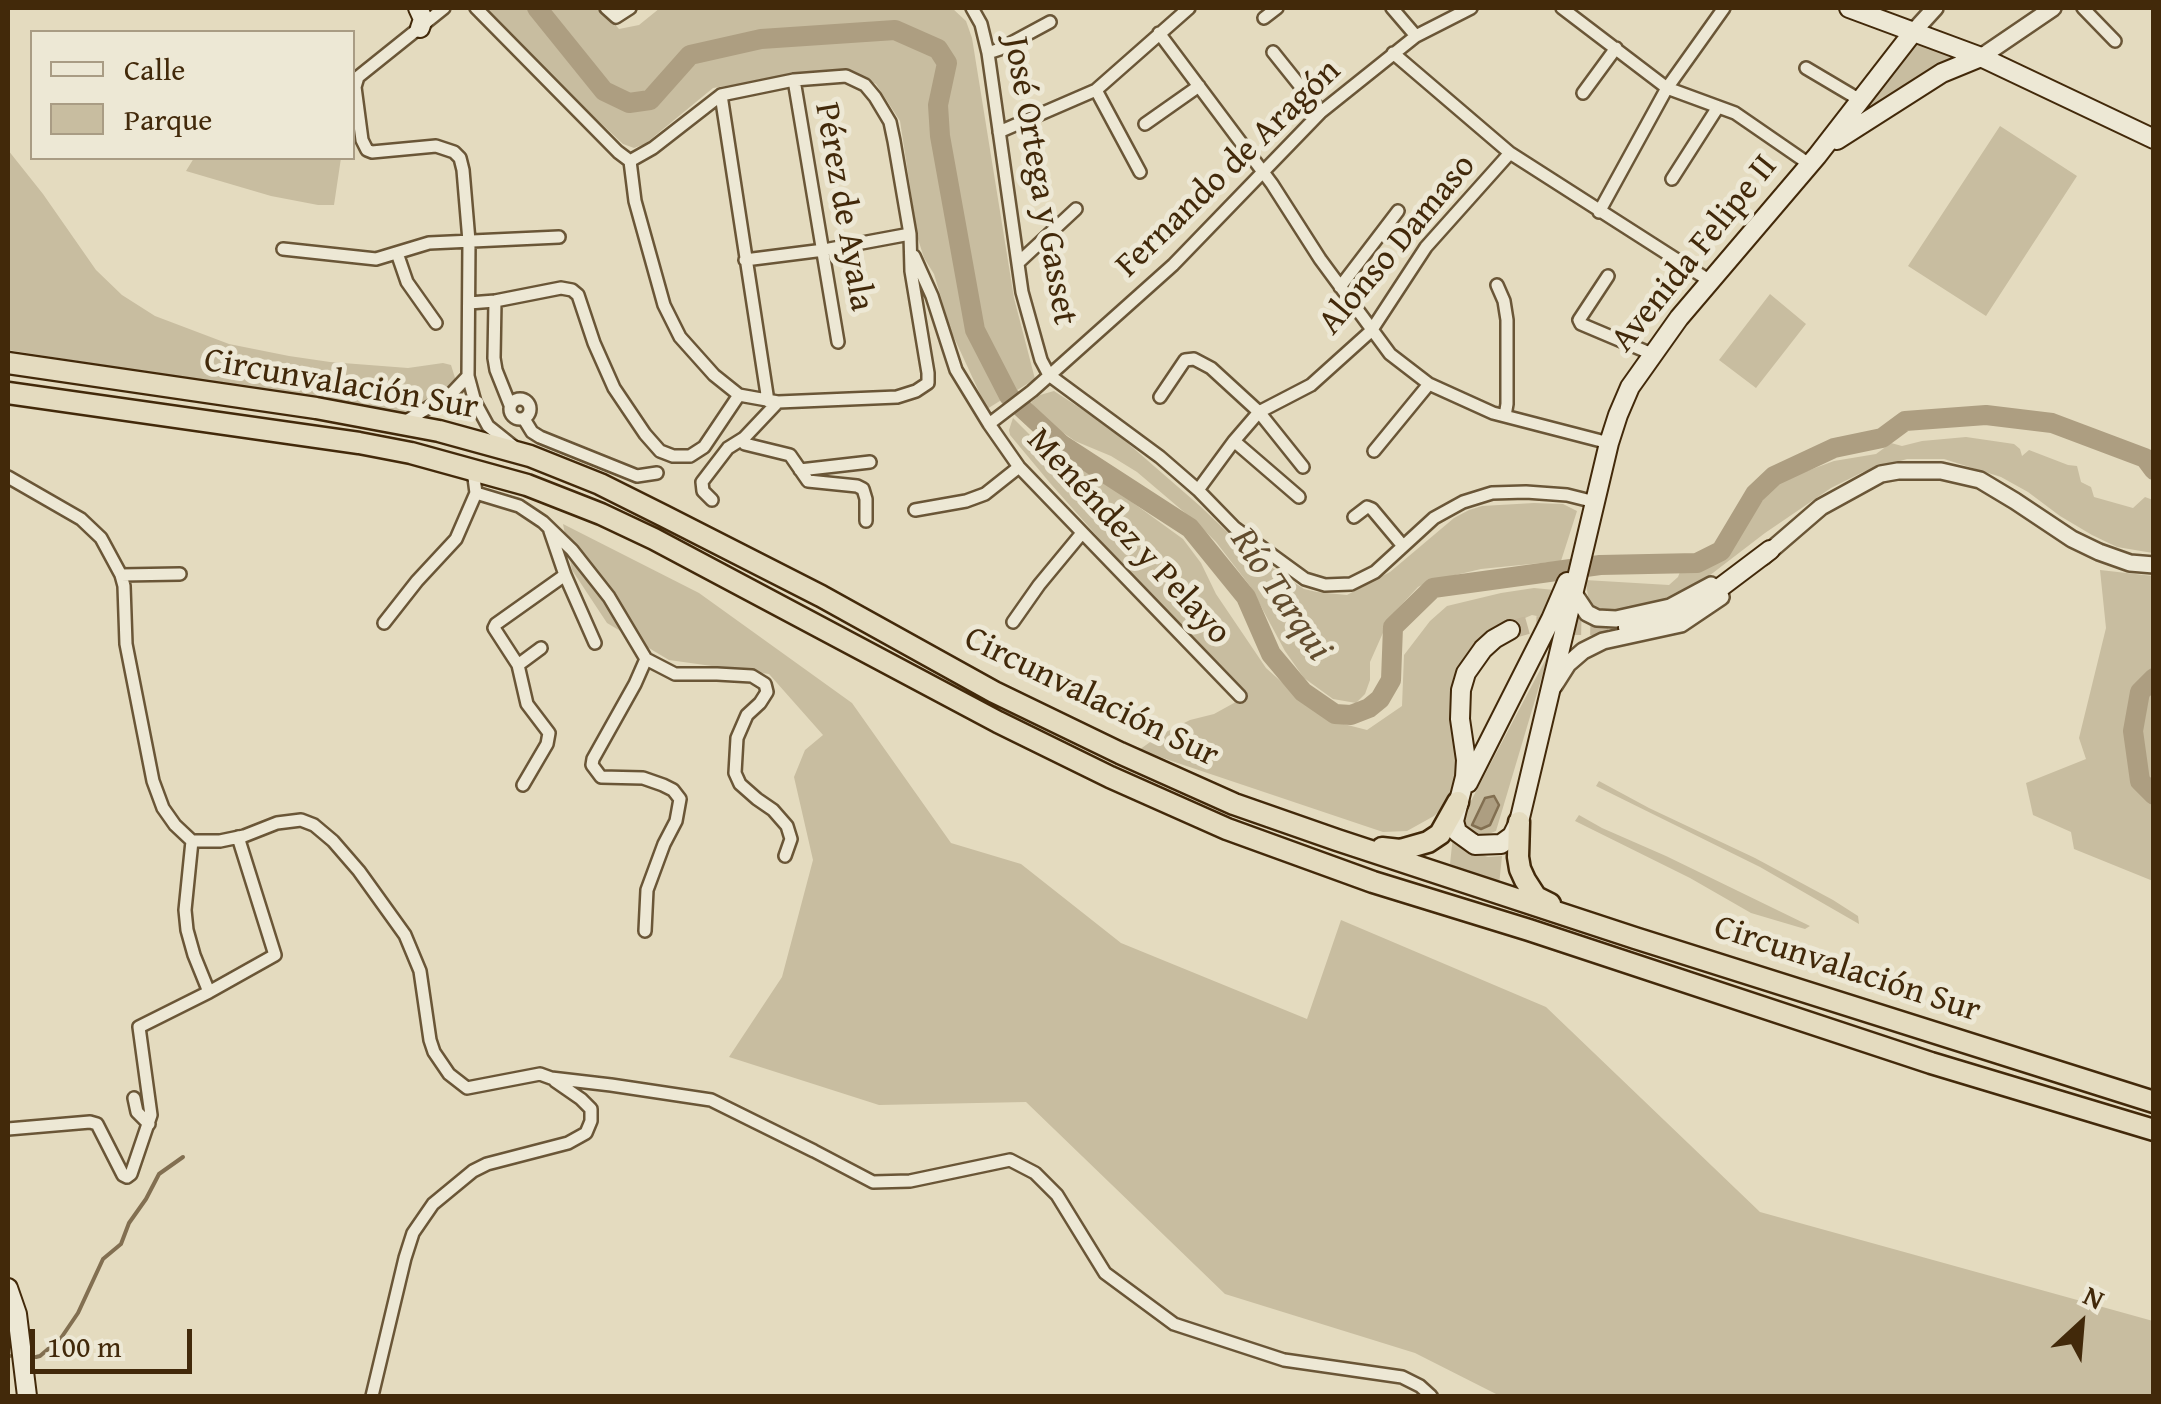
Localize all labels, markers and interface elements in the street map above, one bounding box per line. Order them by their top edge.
legend [30,30,355,160]
street label: José Ortega y Gasset [993,34,1085,328]
text: Calle [124,47,185,91]
street label: Fernando de Aragón [1108,51,1350,287]
text: Parque [124,97,212,141]
street label: Pérez de Ayala [804,100,882,314]
street label: Alonso Damaso [1310,146,1486,344]
street label: Avenida Felipe II [1603,147,1787,361]
street label: Circunvalación Sur [201,340,481,430]
street label: Menéndez y Pelayo [1017,420,1239,654]
water label: Río Tarqui [1219,520,1341,670]
street label: Circunvalación Sur [957,618,1225,778]
street label: Circunvalación Sur [1709,907,1985,1033]
north arrow [2031,1274,2131,1374]
text: N [2077,1274,2112,1319]
scale bar [35,1309,198,1371]
text: 100 m [47,1324,121,1368]

